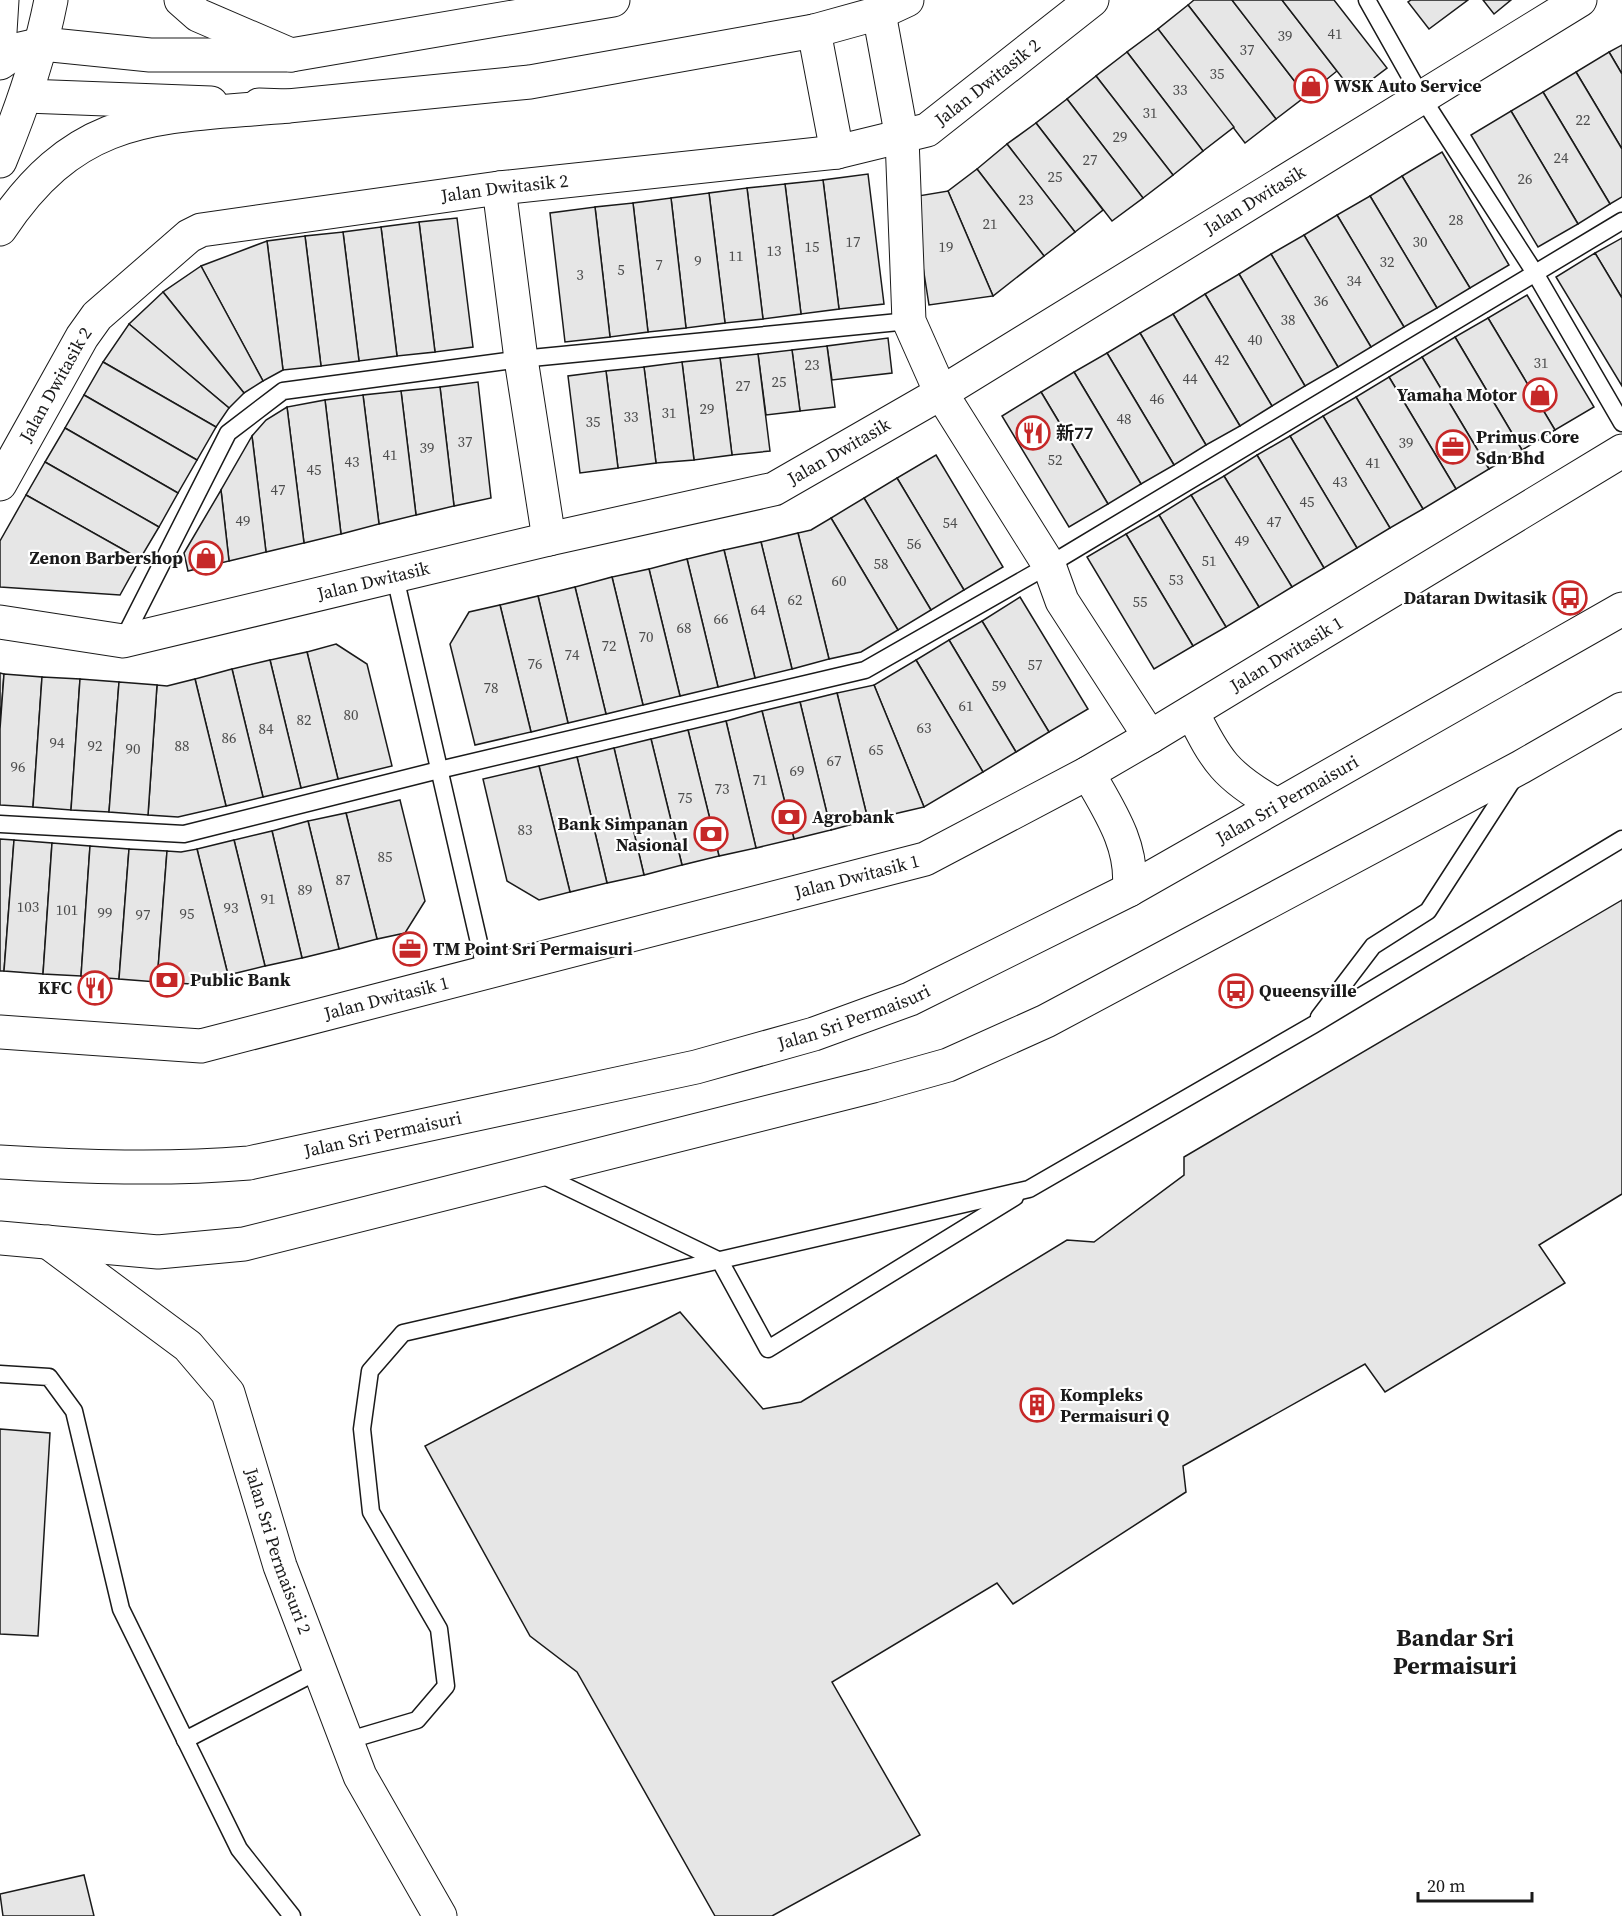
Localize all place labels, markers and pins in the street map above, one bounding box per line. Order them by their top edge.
shop icon: WSK Auto Service [1293,68,1329,104]
place label: WSK Auto Service [1334,73,1482,98]
shop icon: Yamaha Motor [1522,377,1558,413]
place label: Yamaha Motor [1397,382,1518,407]
restaurant icon: 新77 [1015,415,1051,451]
place label: 新77 [1056,420,1094,445]
place label: Primus Core Sdn Bhd [1476,424,1579,470]
office icon: Primus Core Sdn Bhd [1435,429,1471,465]
shop icon: Zenon Barbershop [188,540,224,576]
place label: Zenon Barbershop [30,545,183,570]
bus stop icon: Dataran Dwitasik [1552,580,1588,616]
place label: Dataran Dwitasik [1403,585,1547,610]
bank icon: Agrobank [771,799,807,835]
place label: Agrobank [812,804,894,829]
place label: Bank Simpanan Nasional [558,811,688,857]
bank icon: Bank Simpanan Nasional [693,816,729,852]
office icon: TM Point Sri Permaisuri [392,931,428,967]
place label: TM Point Sri Permaisuri [433,936,633,961]
bank icon: Public Bank [149,962,185,998]
place label: Public Bank [190,967,291,992]
restaurant icon: KFC [77,970,113,1006]
bus stop icon: Queensville [1218,973,1254,1009]
place label: KFC [38,975,72,1000]
place label: Queensville [1259,978,1357,1003]
place label: Kompleks Permaisuri Q [1060,1382,1170,1428]
building icon: Kompleks Permaisuri Q [1019,1387,1055,1423]

